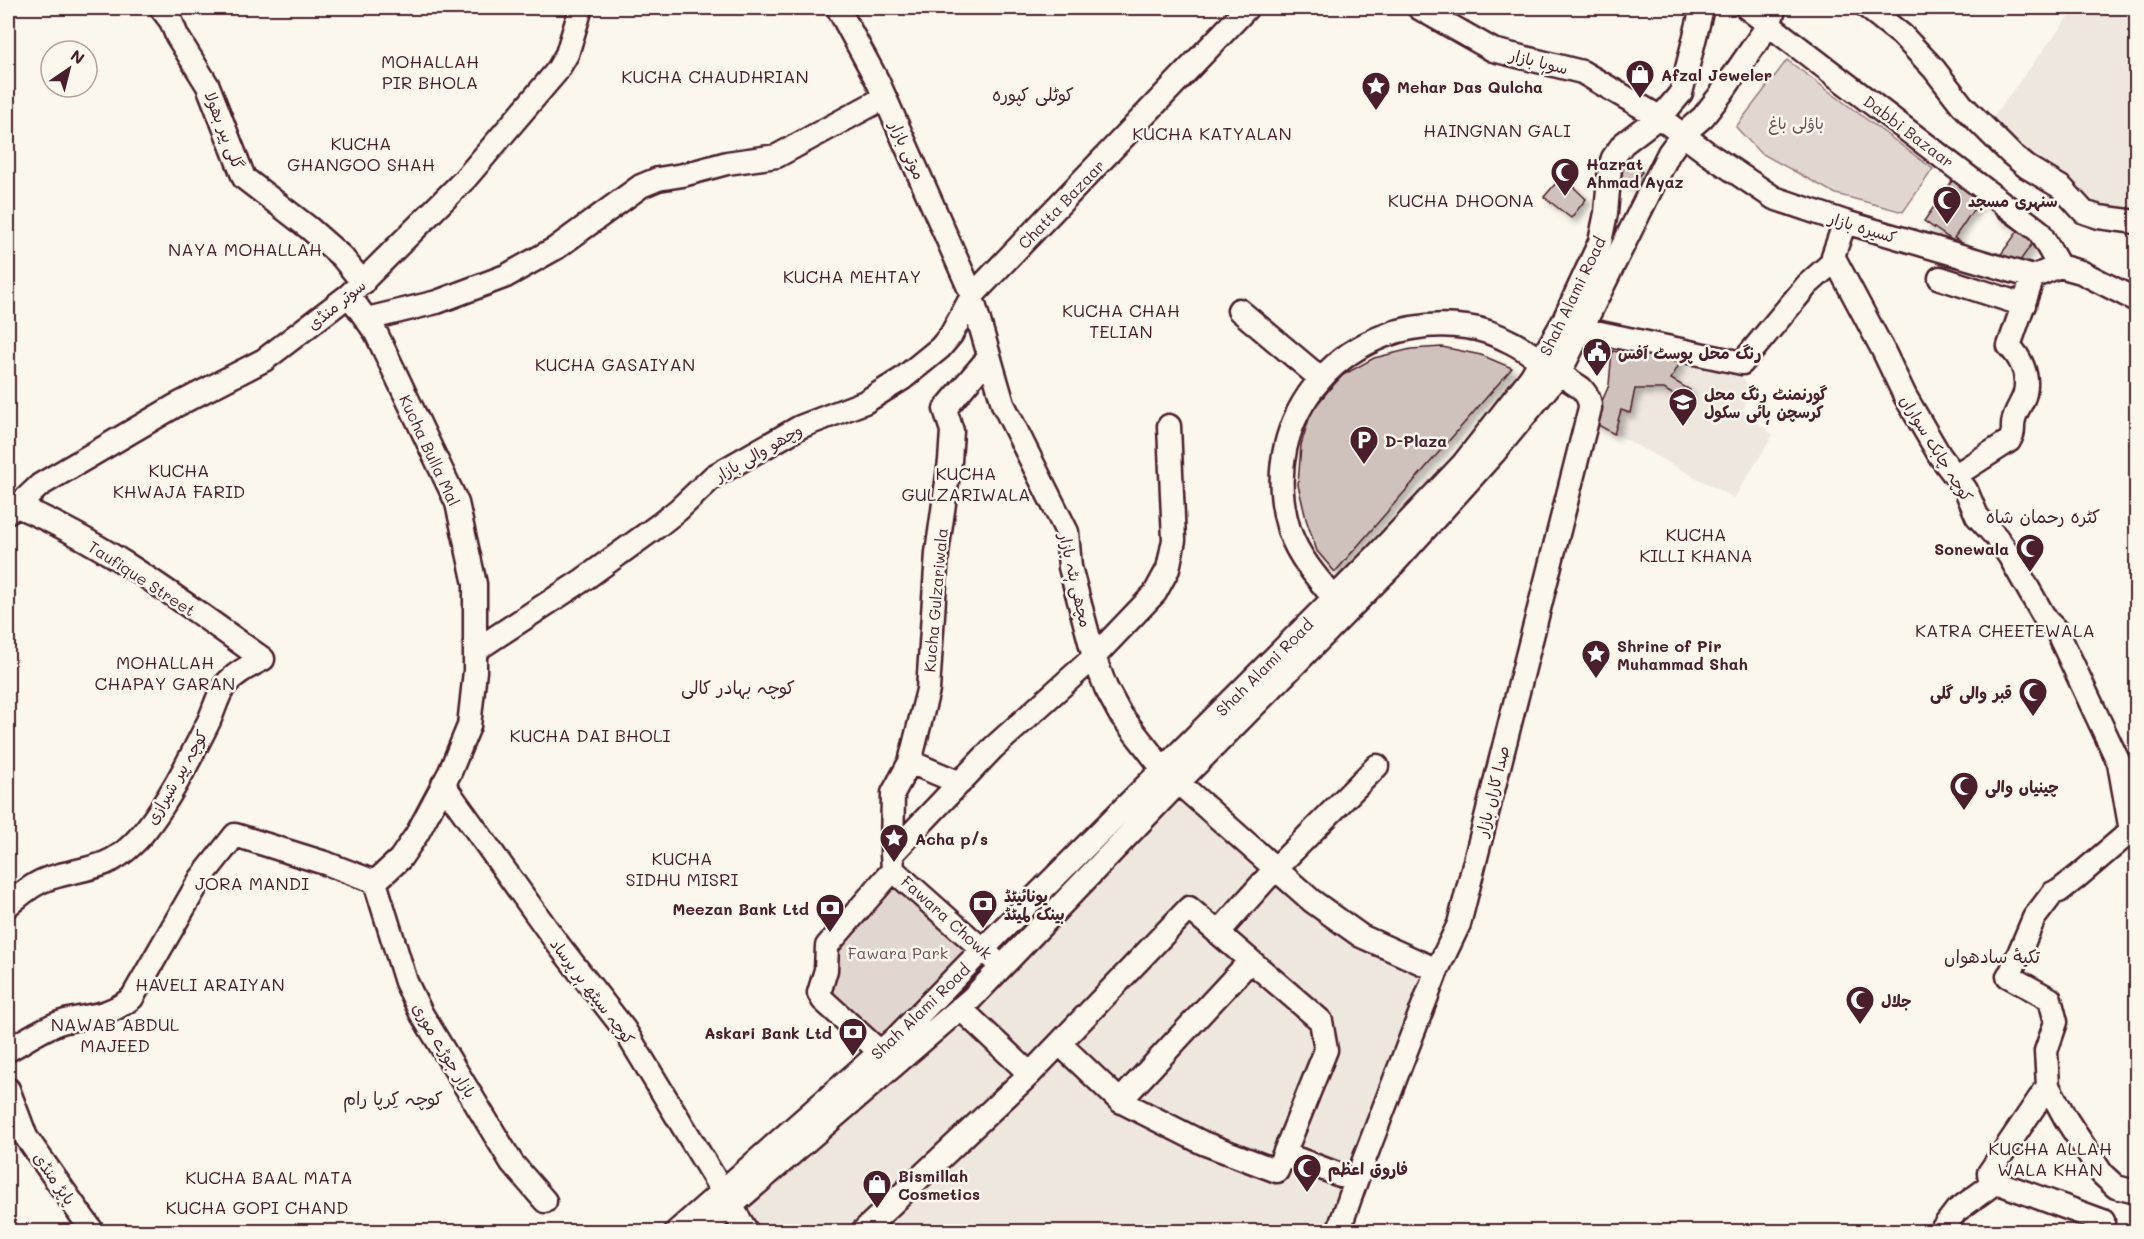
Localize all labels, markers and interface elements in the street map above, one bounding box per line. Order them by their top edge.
north arrow [39,39,99,99]
street label: سوہا بازار [1505,43,1570,81]
text: N [67,44,89,68]
district label: MOHALLAH PIR BHOLA [381,49,479,94]
shop icon: Afzal Jeweler [1624,58,1656,100]
district label: KUCHA CHAUDHRIAN [621,64,809,88]
place label: Afzal Jeweler [1661,64,1772,85]
place icon: Mehar Das Qulcha [1360,70,1392,112]
place label: Mehar Das Qulcha [1397,76,1543,97]
district label: کوٹلی کپورہ [992,82,1074,107]
street label: گلی پیر بھولا [200,88,249,172]
street label: Dabbi Bazaar [1859,90,1959,172]
park label: باؤلی باغ [1768,112,1824,135]
street label: موتی بازار [884,116,931,183]
district label: HAINGNAN GALI [1423,118,1571,142]
district label: KUCHA KATYALAN [1132,121,1292,145]
district label: KUCHA GHANGOO SHAH [287,131,435,176]
place label: Hazrat Ahmad Ayaz [1586,153,1684,192]
street label: Chatta Bazaar [1013,155,1109,253]
mosque icon: Hazrat Ahmad Ayaz [1549,156,1581,198]
mosque icon: سنہری مسجد [1931,184,1963,226]
district label: KUCHA DHOONA [1388,188,1534,212]
place label: سنہری مسجد [1968,190,2058,212]
street label: کسیرہ بازار [1825,206,1900,247]
street label: Shah Alami Road [1534,233,1610,359]
district label: NAYA MOHALLAH [168,237,322,261]
district label: KUCHA MEHTAY [783,264,921,288]
street label: سوتر منڈی [302,274,370,335]
district label: KUCHA CHAH TELIAN [1062,298,1180,343]
public building icon: رنگ محل پوسٹ آفس [1581,336,1613,378]
place label: رنگ محل پوسٹ آفس [1618,342,1761,364]
district label: KUCHA GASAIYAN [535,352,695,376]
place label: گورنمنٹ رنگ محل کرسچن ہائی سکول [1704,383,1827,424]
school or university icon: گورنمنٹ رنگ محل کرسچن ہائی سکول [1667,386,1699,428]
street label: Kucha Bulla Mal [395,391,465,509]
street label: کوچہ چابک سواراں [1895,391,1978,506]
street label: وچھو والی بازار [709,418,806,487]
parking icon: D-Plaza [1348,424,1380,466]
place label: D-Plaza [1385,430,1447,451]
district label: KUCHA KHWAJA FARID [113,458,245,503]
district label: KUCHA GULZARIWALA [902,461,1031,506]
district label: کٹرہ رحمان شاہ [1986,504,2101,528]
district label: KUCHA KILLI KHANA [1639,522,1753,567]
street label: Kucha Gulzariwala [918,527,952,673]
street label: مچھی ہٹہ بازار [1052,529,1097,630]
mosque icon: Sonewala [2014,532,2046,574]
street label: Taufique Street [84,536,200,620]
place label: Sonewala [1934,538,2009,559]
street label: Shah Alami Road [1211,614,1317,720]
district label: KATRA CHEETEWALA [1915,618,2095,642]
place label: Shrine of Pir Muhammad Shah [1617,635,1748,674]
place icon: Shrine of Pir Muhammad Shah [1580,638,1612,680]
district label: MOHALLAH CHAPAY GARAN [95,650,235,695]
district label: کوچہ بہادر کالی [681,675,795,700]
mosque icon: قبر والی گلی [2017,676,2049,718]
place label: قبر والی گلی [1930,682,2012,704]
district label: KUCHA DAI BHOLI [510,723,671,747]
street label: کوچہ پیر شیرازی [140,726,213,829]
street label: صدا کاراں بازار [1470,743,1513,840]
mosque icon: چینیاں والی [1948,770,1980,812]
place label: چینیاں والی [1985,776,2059,798]
place icon: Acha p/s [878,822,910,864]
place label: Acha p/s [915,828,988,849]
district label: KUCHA SIDHU MISRI [626,846,738,891]
district label: JORA MANDI [195,871,309,895]
street label: Fawara Chowk [897,871,997,963]
place label: یونائیٹڈ بینک لمیٹڈ [1004,885,1065,924]
bank icon: یونائیٹڈ بینک لمیٹڈ [967,888,999,930]
bank icon: Meezan Bank Ltd [814,892,846,934]
place label: Meezan Bank Ltd [672,898,809,919]
street label: کوچہ سیٹھ ہر پرساد [544,933,640,1050]
park label: Fawara Park [848,942,948,963]
district label: تکیۂ سادھواں [1944,944,2041,968]
street label: Shah Alami Road [866,958,974,1064]
district label: HAVELI ARAIYAN [135,972,285,996]
mosque icon: جلال [1844,984,1876,1026]
place label: جلال [1881,990,1912,1011]
street label: بازار جوڑے موری [407,998,482,1102]
district label: NAWAB ABDUL MAJEED [51,1012,180,1057]
bank icon: Askari Bank Ltd [837,1016,869,1058]
place label: Askari Bank Ltd [704,1022,832,1043]
district label: کوچہ کِرپا رام [343,1086,443,1113]
district label: KUCHA ALLAH WALA KHAN [1988,1136,2112,1181]
street label: پاپڑ منڈی [28,1147,81,1209]
mosque icon: فاروق اعظم [1291,1152,1323,1194]
place label: فاروق اعظم [1328,1158,1408,1182]
district label: KUCHA BAAL MATA [185,1165,353,1189]
place label: Bismillah Cosmetics [898,1165,980,1204]
shop icon: Bismillah Cosmetics [861,1168,893,1210]
district label: KUCHA GOPI CHAND [166,1195,348,1219]

